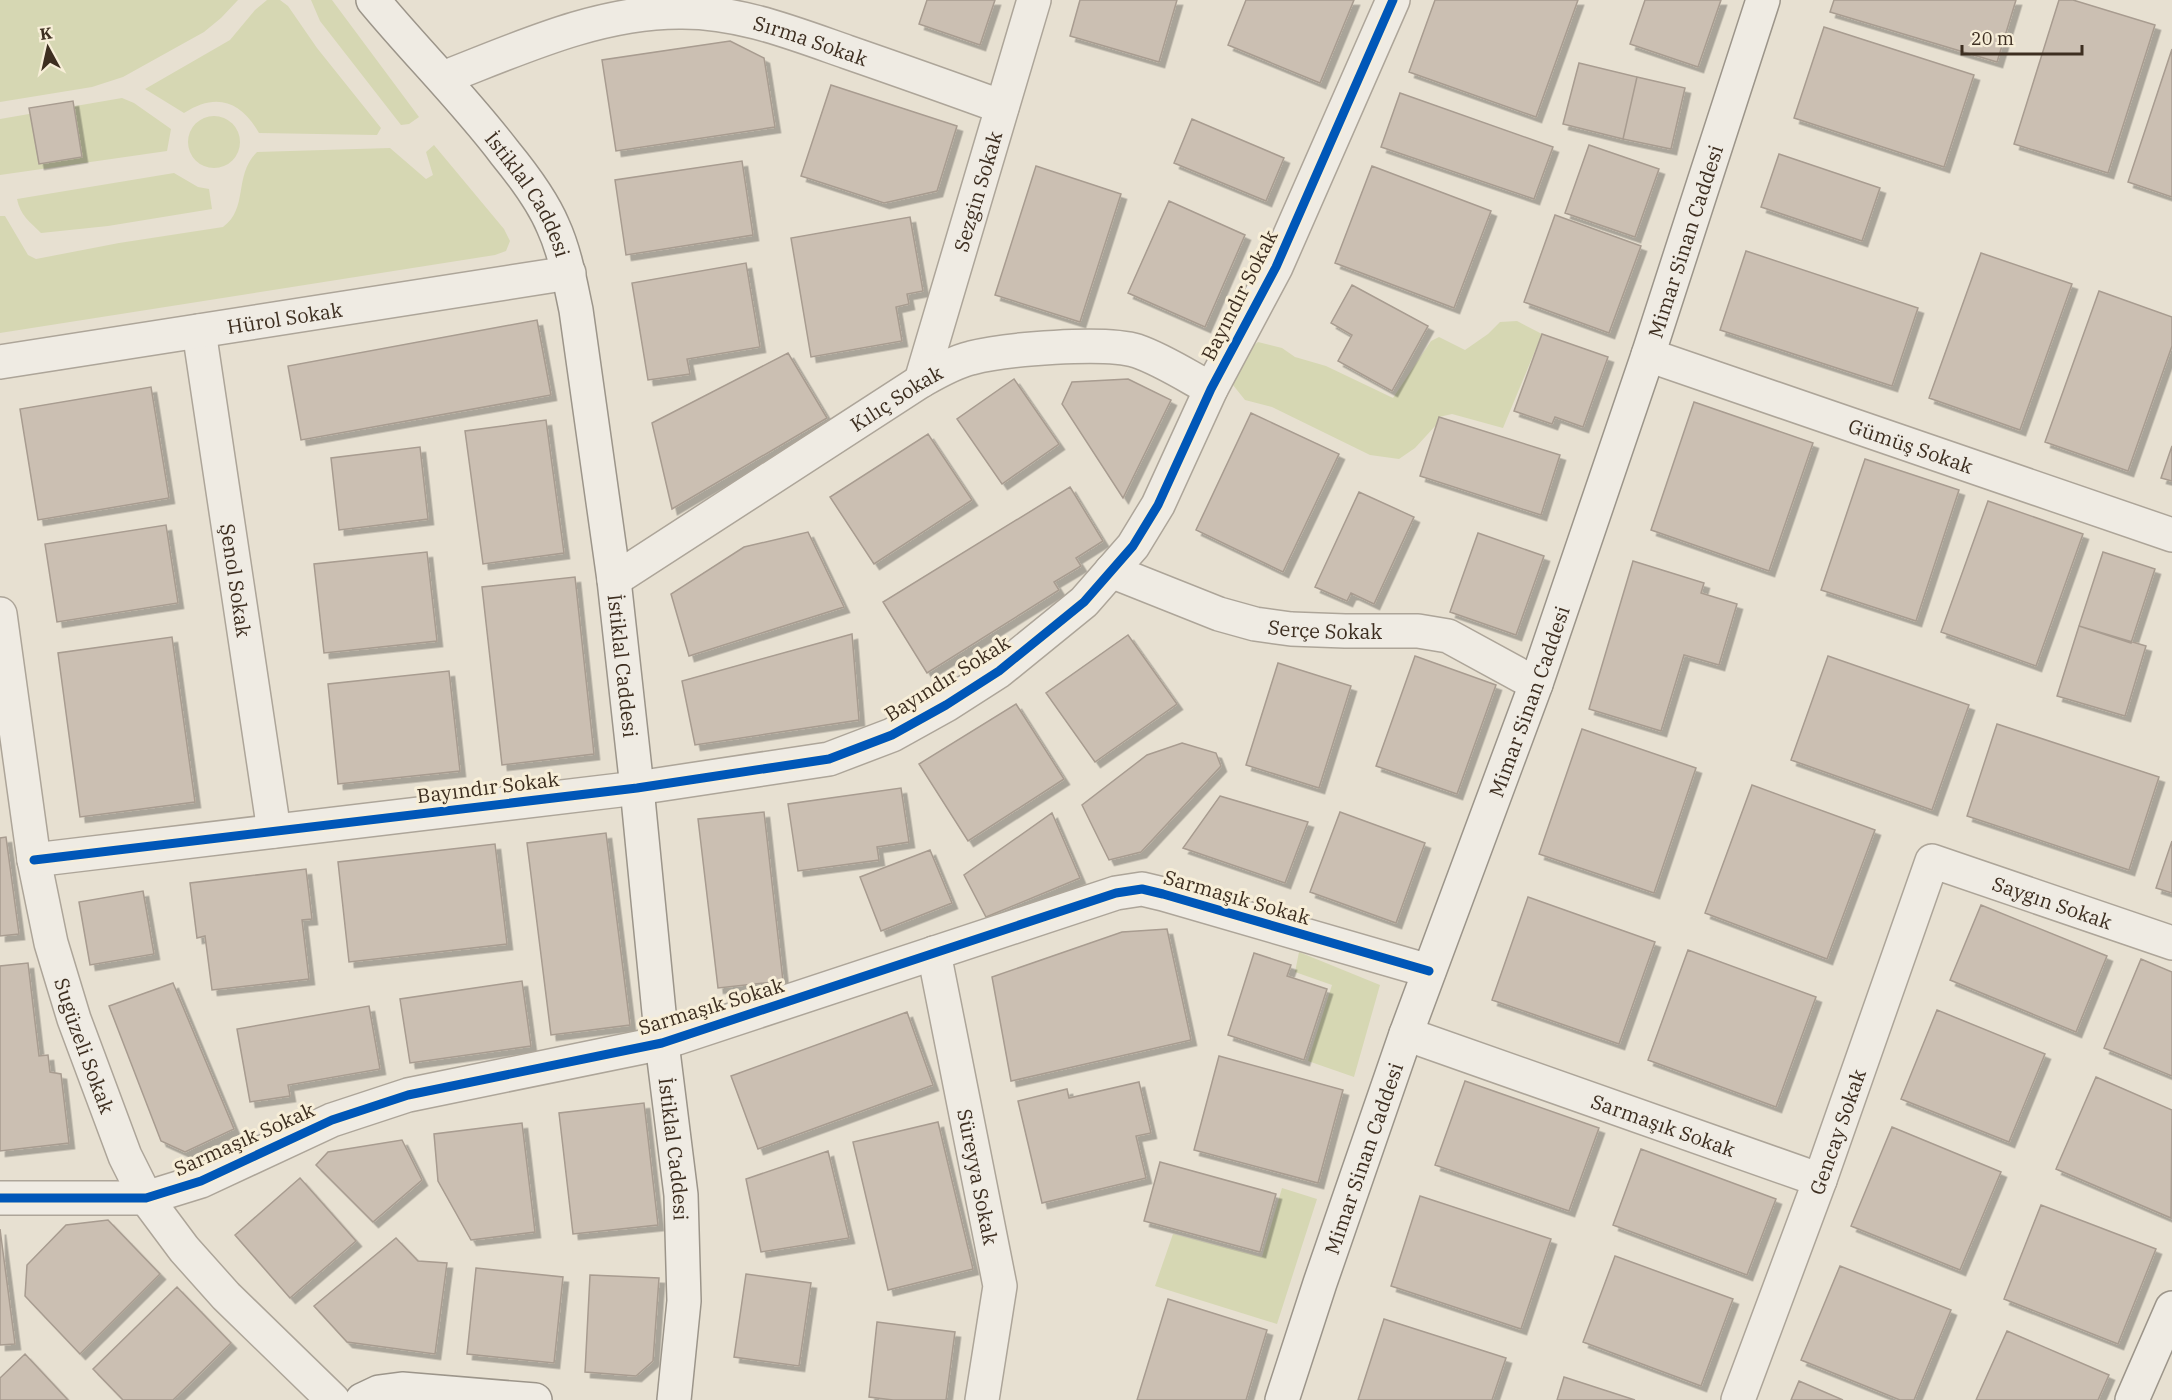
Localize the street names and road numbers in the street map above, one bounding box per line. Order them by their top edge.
street label: Sırma Sokak [751,9,872,72]
street label: İstiklal Caddesi [480,126,577,260]
street label: Sezgin Sokak [947,127,1008,255]
street label: Mimar Sinan Caddesi [1641,141,1729,341]
street label: Bayındır Sokak [1194,225,1284,365]
street label: Hürol Sokak [225,295,344,340]
street label: Kılıç Sokak [845,358,947,437]
street label: Gümüş Sokak [1845,411,1977,479]
street label: Şenol Sokak [215,522,258,639]
street label: İstiklal Caddesi [602,593,645,739]
street label: Mimar Sinan Caddesi [1482,602,1575,801]
street label: Serçe Sokak [1266,612,1382,645]
street label: Bayındır Sokak [879,628,1015,727]
street label: Bayındır Sokak [415,765,561,809]
street label: Sarmaşık Sokak [1161,863,1314,931]
street label: Saygın Sokak [1989,869,2116,935]
street label: Sarmaşık Sokak [635,971,788,1041]
street label: Sugüzeli Sokak [49,974,122,1117]
street label: Mimar Sinan Caddesi [1317,1059,1409,1258]
street label: Gencay Sokak [1802,1065,1872,1198]
street label: İstiklal Caddesi [653,1076,695,1221]
street label: Sarmaşık Sokak [1588,1087,1740,1163]
street label: Sarmaşık Sokak [169,1096,319,1182]
street label: Süreyya Sokak [952,1106,1005,1247]

